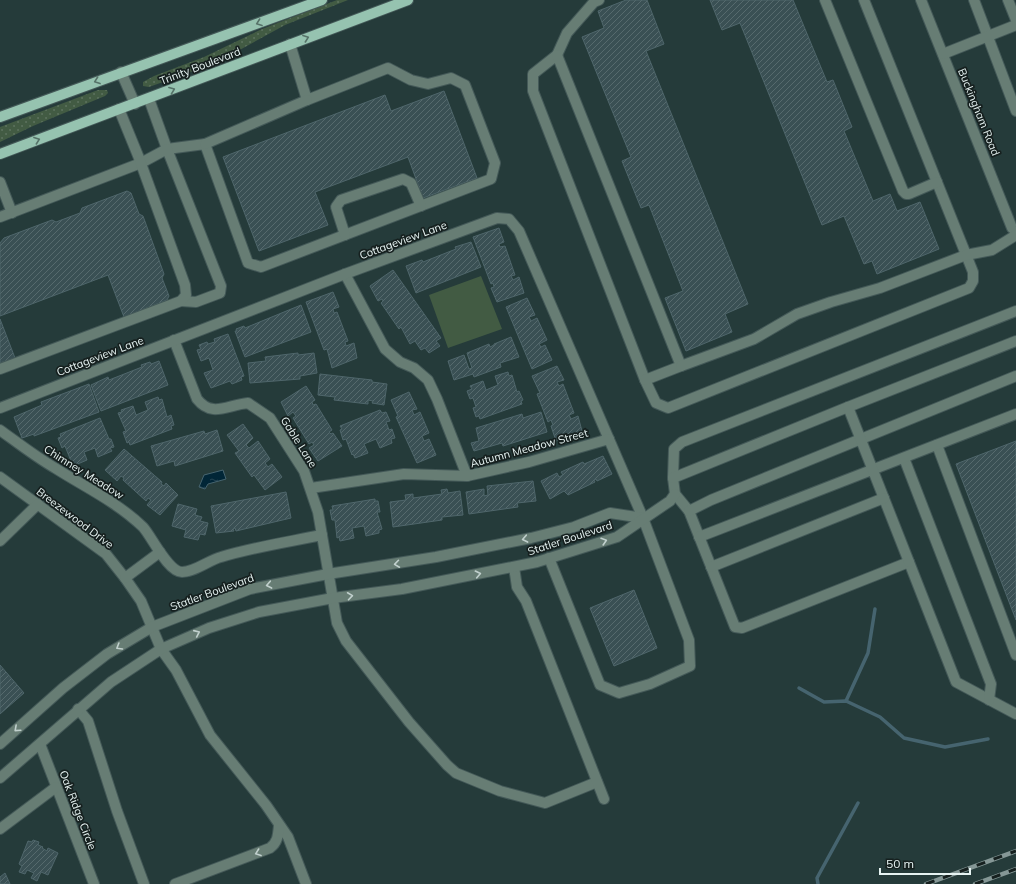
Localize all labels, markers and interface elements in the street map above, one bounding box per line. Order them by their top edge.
one-way arrow [256,18,263,26]
one-way arrow [302,35,309,43]
street label: Trinity Boulevard [158,44,242,88]
street label: Buckingham Road [955,66,1003,158]
one-way arrow [94,76,101,84]
one-way arrow [168,87,175,95]
one-way arrow [33,137,40,145]
street label: Cottageview Lane [357,218,449,262]
street label: Cottageview Lane [55,333,145,379]
street label: Gable Lane [278,414,320,470]
street label: Autumn Meadow Street [469,426,590,470]
street label: Chimney Meadow [41,442,127,502]
street label: Breezewood Drive [34,484,116,552]
street label: Statler Boulevard [526,518,614,558]
one-way arrow [522,535,528,543]
one-way arrow [600,537,607,546]
one-way arrow [394,559,400,568]
street label: Statler Boulevard [168,570,256,614]
one-way arrow [475,570,481,578]
one-way arrow [266,580,272,589]
one-way arrow [347,591,353,600]
one-way arrow [193,630,200,638]
one-way arrow [116,643,123,650]
one-way arrow [15,724,22,731]
street label: Oak Ridge Circle [56,768,100,852]
one-way arrow [255,848,262,857]
scale bar [880,850,970,876]
text: 50 m [886,856,914,871]

